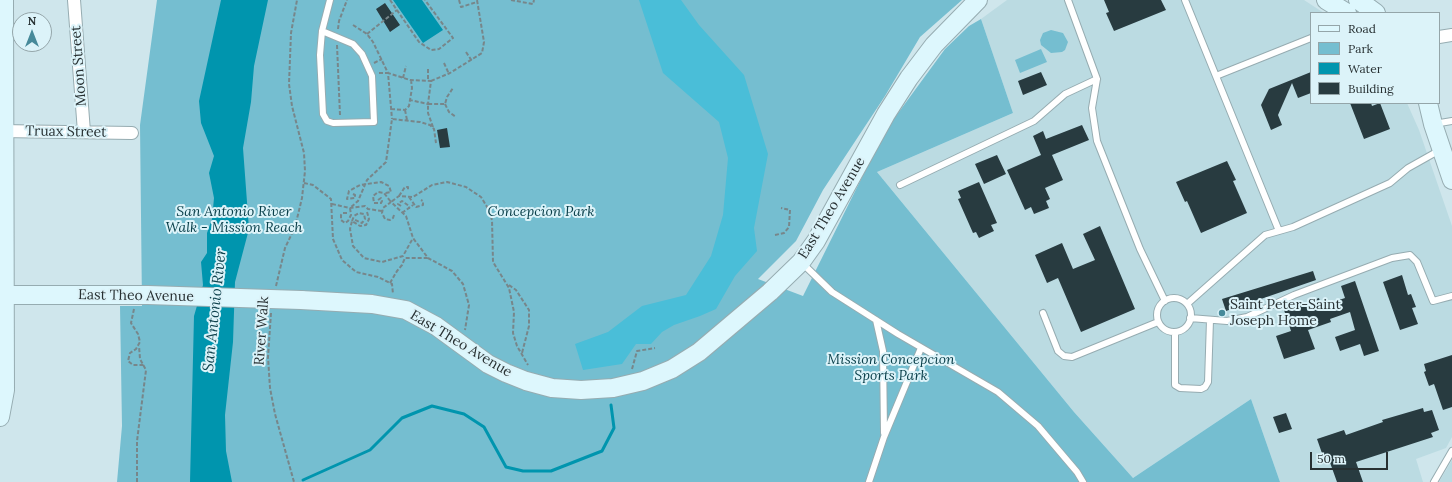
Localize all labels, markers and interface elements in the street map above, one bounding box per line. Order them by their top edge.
north arrow [12,12,52,52]
legend [1310,12,1440,104]
text: N [28,14,36,28]
text: Road [1348,21,1376,36]
street label: Moon Street [68,25,90,107]
text: Park [1348,41,1373,56]
text: Water [1348,61,1382,76]
text: Building [1348,81,1394,96]
street label: Truax Street [25,123,107,141]
street label: East Theo Avenue [795,154,869,262]
park label: San Antonio River Walk - Mission Reach [165,204,303,236]
park label: Concepcion Park [488,204,594,220]
water label: San Antonio River [200,248,230,372]
street label: East Theo Avenue [78,287,194,305]
street label: River Walk [251,296,273,366]
place label: Saint Peter-Saint Joseph Home [1230,297,1341,330]
street label: East Theo Avenue [407,307,515,381]
marker: Saint Peter-Saint Joseph Home [1217,308,1227,318]
park label: Mission Concepcion Sports Park [827,352,955,384]
scale bar [1312,444,1390,470]
text: 50 m [1317,451,1345,466]

